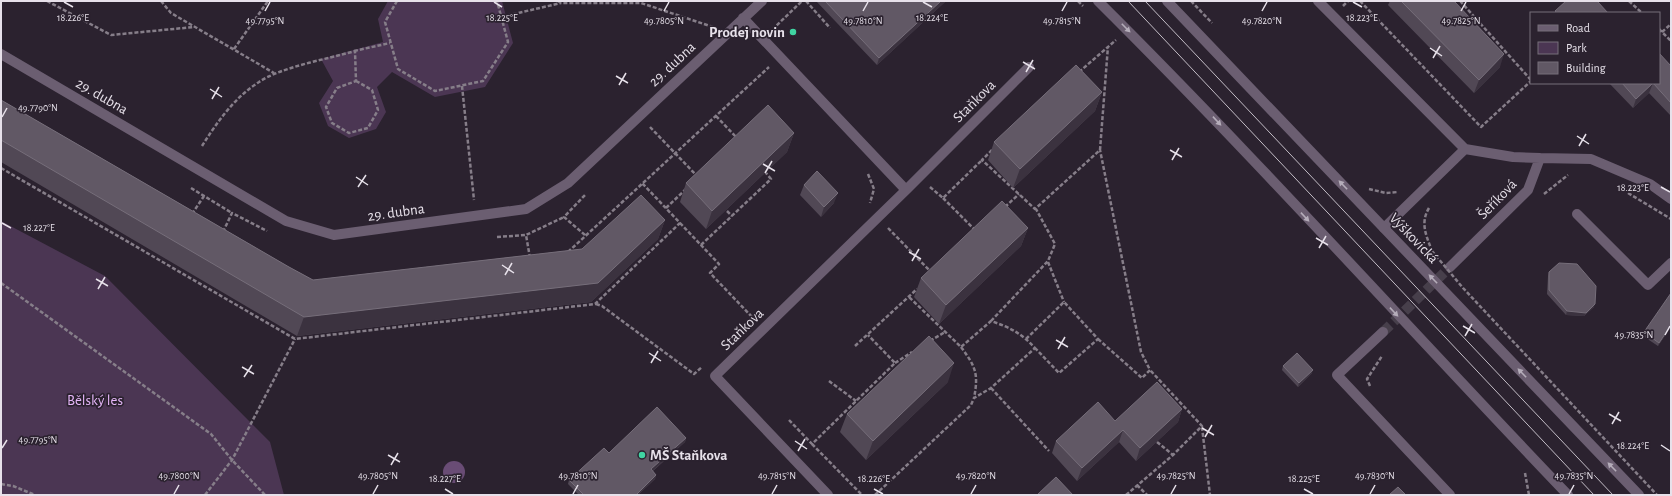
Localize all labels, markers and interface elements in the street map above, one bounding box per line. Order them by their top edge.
legend [1530,12,1660,84]
text: 18.226°E [57,13,89,23]
text: 18.225°E [486,13,518,23]
text: 18.224°E [916,13,948,23]
text: 18.223°E [1346,13,1378,23]
text: 49.7795°N [246,16,284,26]
text: 49.7805°N [644,16,684,26]
text: 49.7810°N [843,16,883,26]
text: 49.7815°N [1043,16,1081,26]
text: 49.7820°N [1242,16,1282,26]
text: 49.7825°N [1441,16,1481,26]
text: Road [1566,22,1590,34]
one-way arrow [1121,24,1131,33]
place label: Prodej novin [709,25,785,40]
marker: Prodej novin [788,27,798,37]
street label: 29. dubna [646,39,699,89]
text: Park [1566,42,1587,54]
text: Building [1566,62,1606,74]
street label: 29. dubna [73,76,130,117]
street label: Staňkova [950,77,999,125]
text: 49.7790°N [18,103,58,113]
one-way arrow [1212,116,1222,126]
street label: Šeříková [1474,176,1520,222]
one-way arrow [1338,180,1348,190]
text: 18.223°E [1617,183,1649,193]
street label: 29. dubna [367,201,426,224]
street label: Výškovická [1386,210,1441,266]
one-way arrow [1301,211,1310,222]
text: 18.227°E [23,223,55,233]
one-way arrow [1428,274,1437,284]
street label: Staňkova [718,305,767,353]
one-way arrow [1389,307,1399,317]
text: 49.7835°N [1615,330,1653,340]
one-way arrow [1518,368,1527,378]
park label: Bělský les [67,393,123,408]
text: 49.7795°N [19,435,57,445]
text: 18.224°E [1617,441,1649,451]
place label: MŠ Staňkova [650,447,727,463]
marker: MŠ Staňkova [637,450,647,460]
one-way arrow [1607,462,1617,472]
text: 49.7800°N [158,471,200,481]
text: 49.7805°N [358,471,398,481]
text: 49.7810°N [558,471,598,481]
text: 49.7815°N [758,471,796,481]
text: 49.7820°N [956,471,996,481]
text: 49.7825°N [1156,471,1196,481]
text: 49.7830°N [1355,471,1395,481]
text: 49.7835°N [1555,471,1593,481]
text: 18.227°E [429,474,461,484]
text: 18.226°E [858,474,890,484]
text: 18.225°E [1288,474,1320,484]

